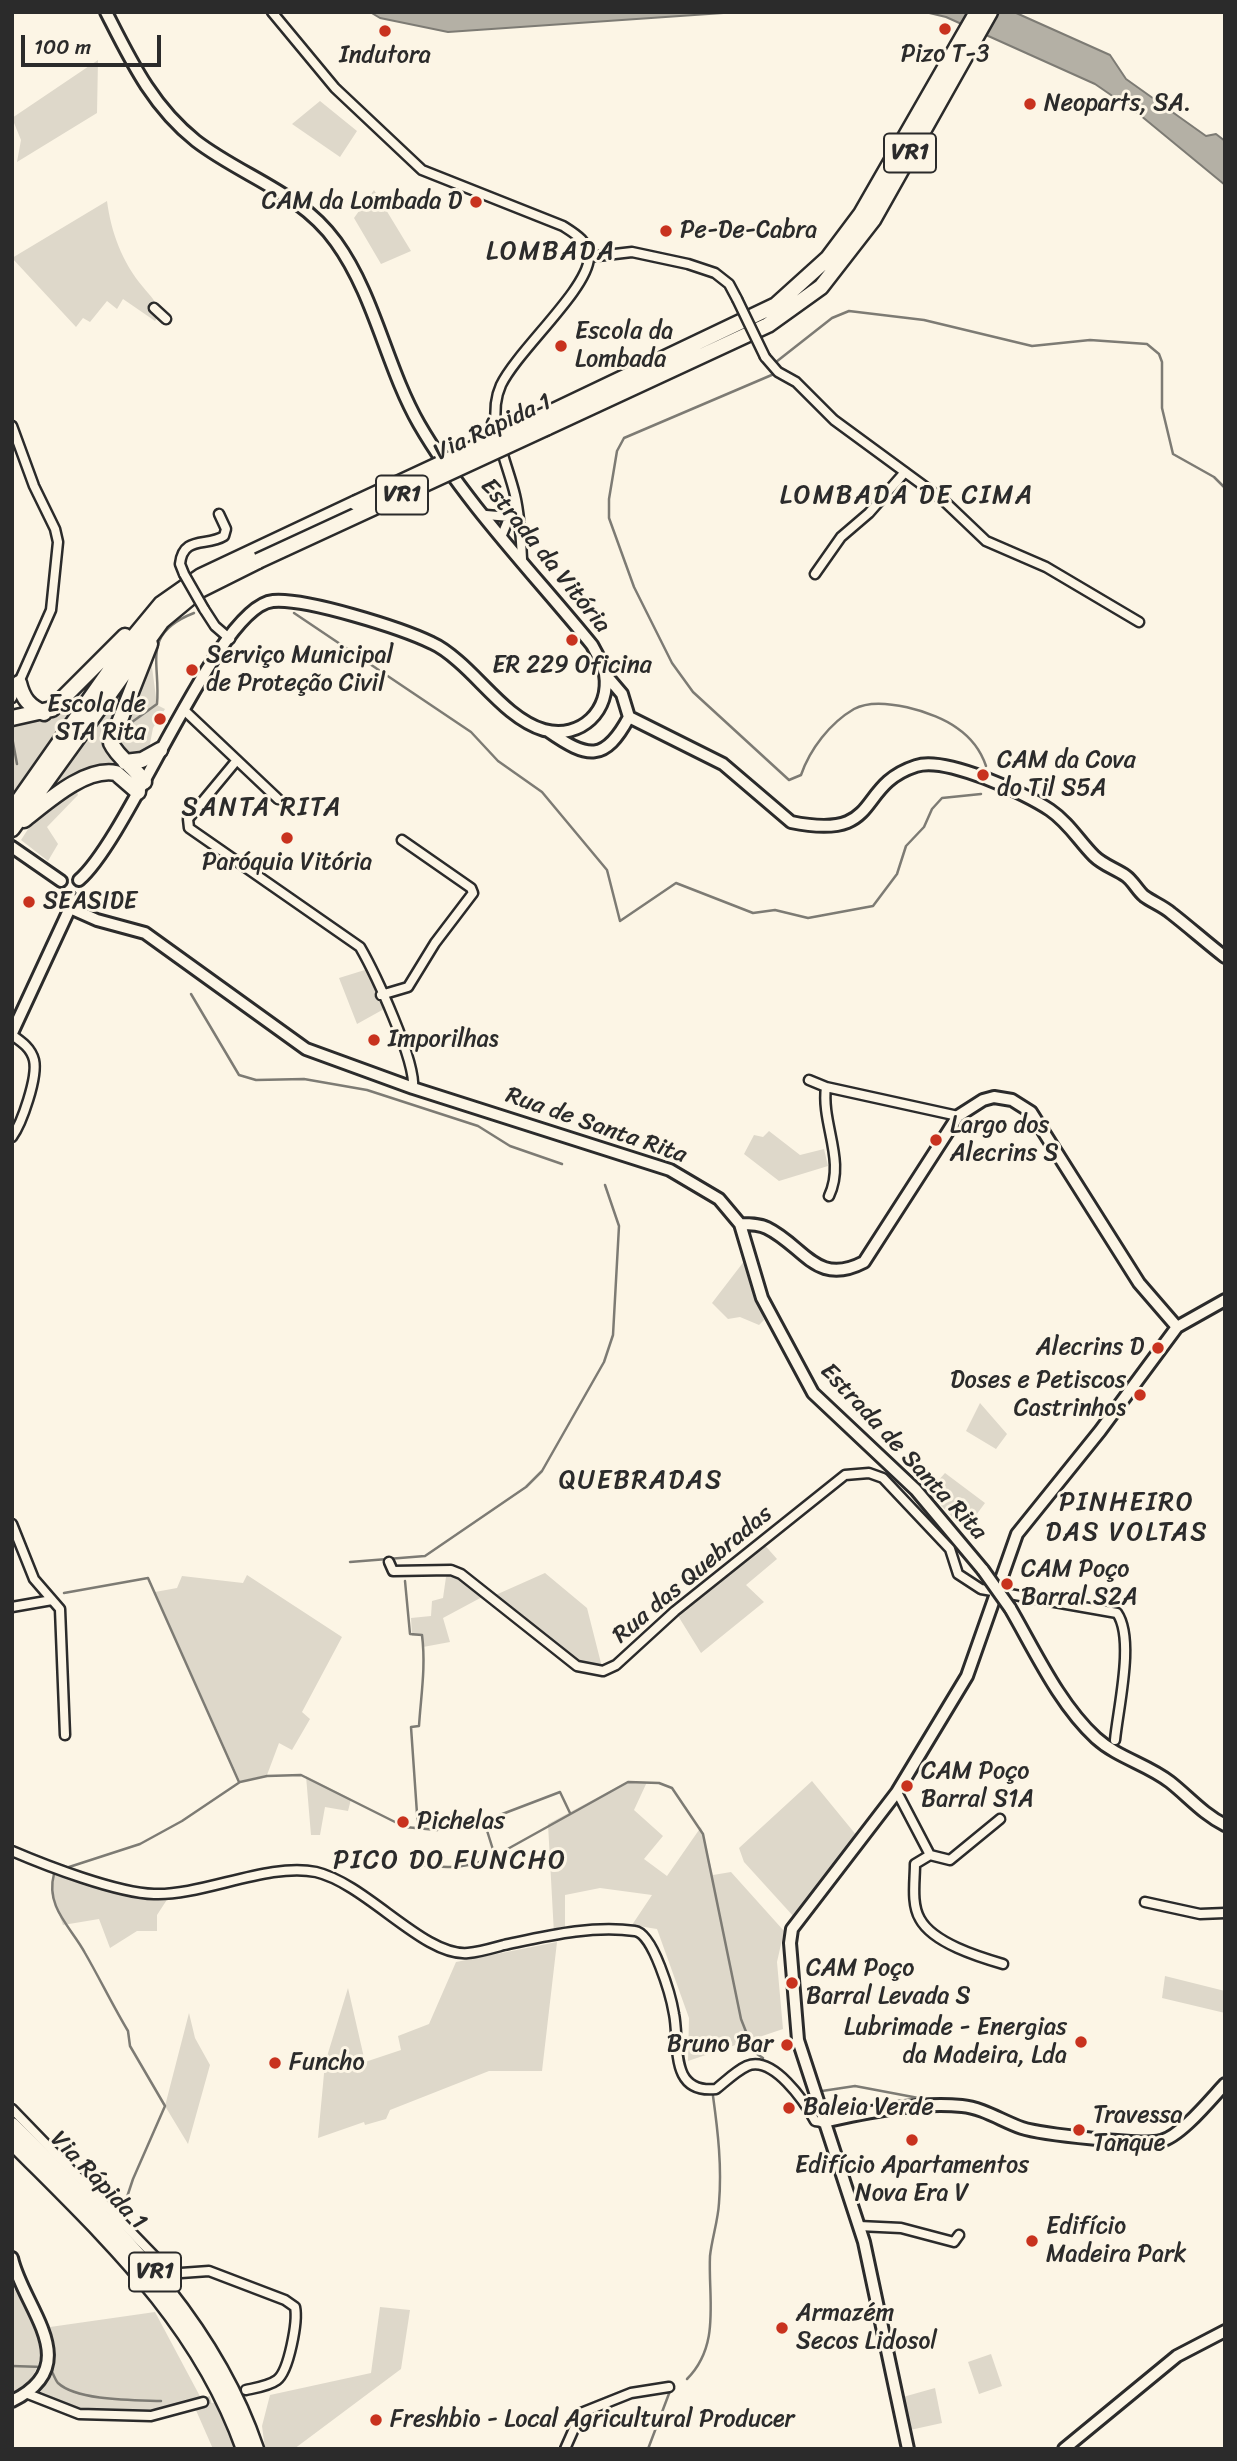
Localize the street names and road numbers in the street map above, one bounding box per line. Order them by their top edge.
road number: VR1 [884,134,936,172]
street label: Via Rápida 1 [430,388,556,468]
street label: Estrada da Vitória [474,473,616,639]
road number: VR1 [376,475,428,514]
street label: Rua de Santa Rita [502,1082,690,1170]
street label: Estrada de Santa Rita [814,1358,992,1546]
street label: Rua das Quebradas [607,1500,779,1650]
street label: Via Rápida 1 [44,2126,152,2236]
road number: VR1 [129,2252,181,2292]

